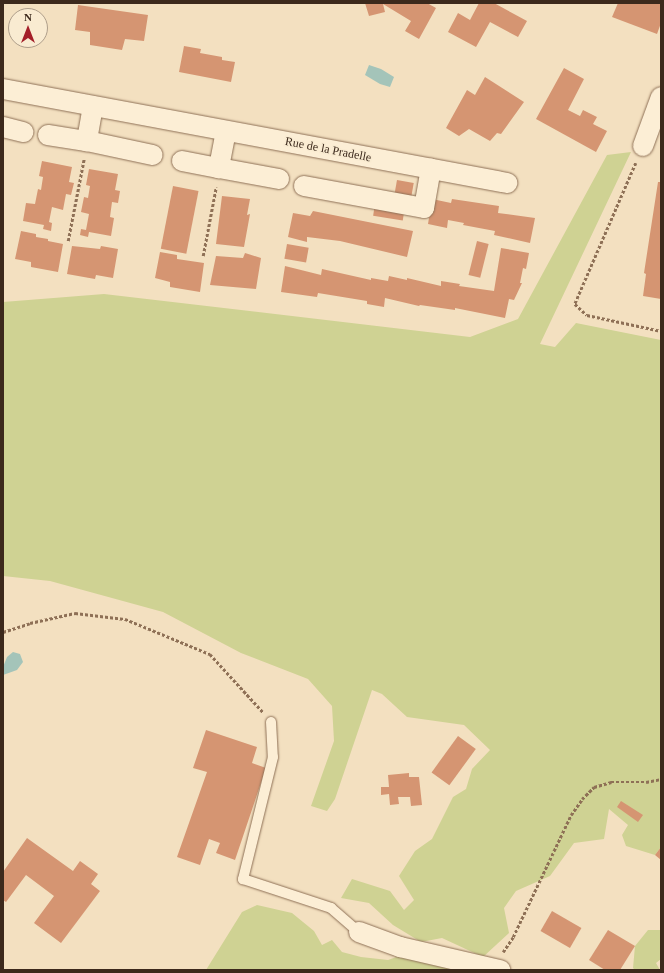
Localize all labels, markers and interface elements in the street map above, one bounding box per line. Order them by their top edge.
north arrow [8,8,48,48]
text: N [24,11,32,23]
street label: Rue de la Pradelle [284,135,372,165]

